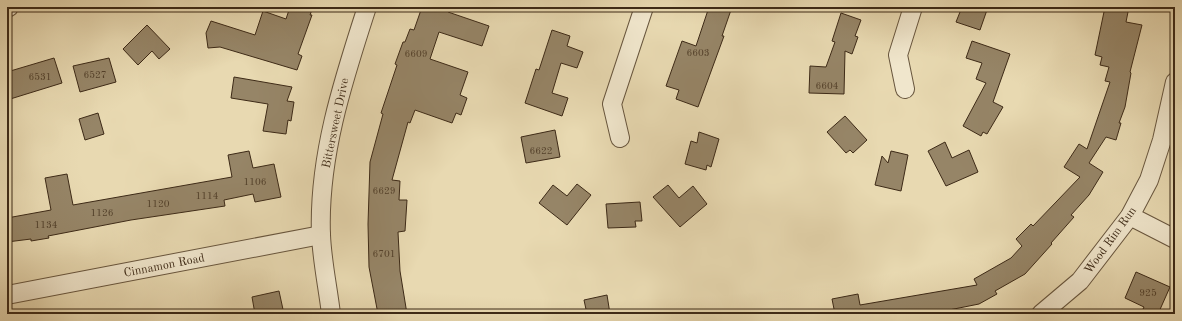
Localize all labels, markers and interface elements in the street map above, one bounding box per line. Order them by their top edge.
house number: 6603 [686,48,710,58]
house number: 6609 [404,49,428,59]
house number: 6527 [83,70,107,80]
house number: 6531 [28,72,52,82]
street label: Bittersweet Drive [321,77,351,169]
house number: 6604 [815,81,839,91]
house number: 6622 [529,146,553,156]
house number: 1106 [243,177,267,187]
house number: 6629 [372,186,396,196]
house number: 1114 [195,191,219,201]
house number: 1120 [146,199,170,209]
street label: Wood Rim Run [1083,205,1139,276]
house number: 1126 [90,208,114,218]
house number: 1134 [34,220,58,230]
house number: 6701 [372,249,396,259]
street label: Cinnamon Road [123,252,206,280]
house number: 925 [1139,288,1157,298]

